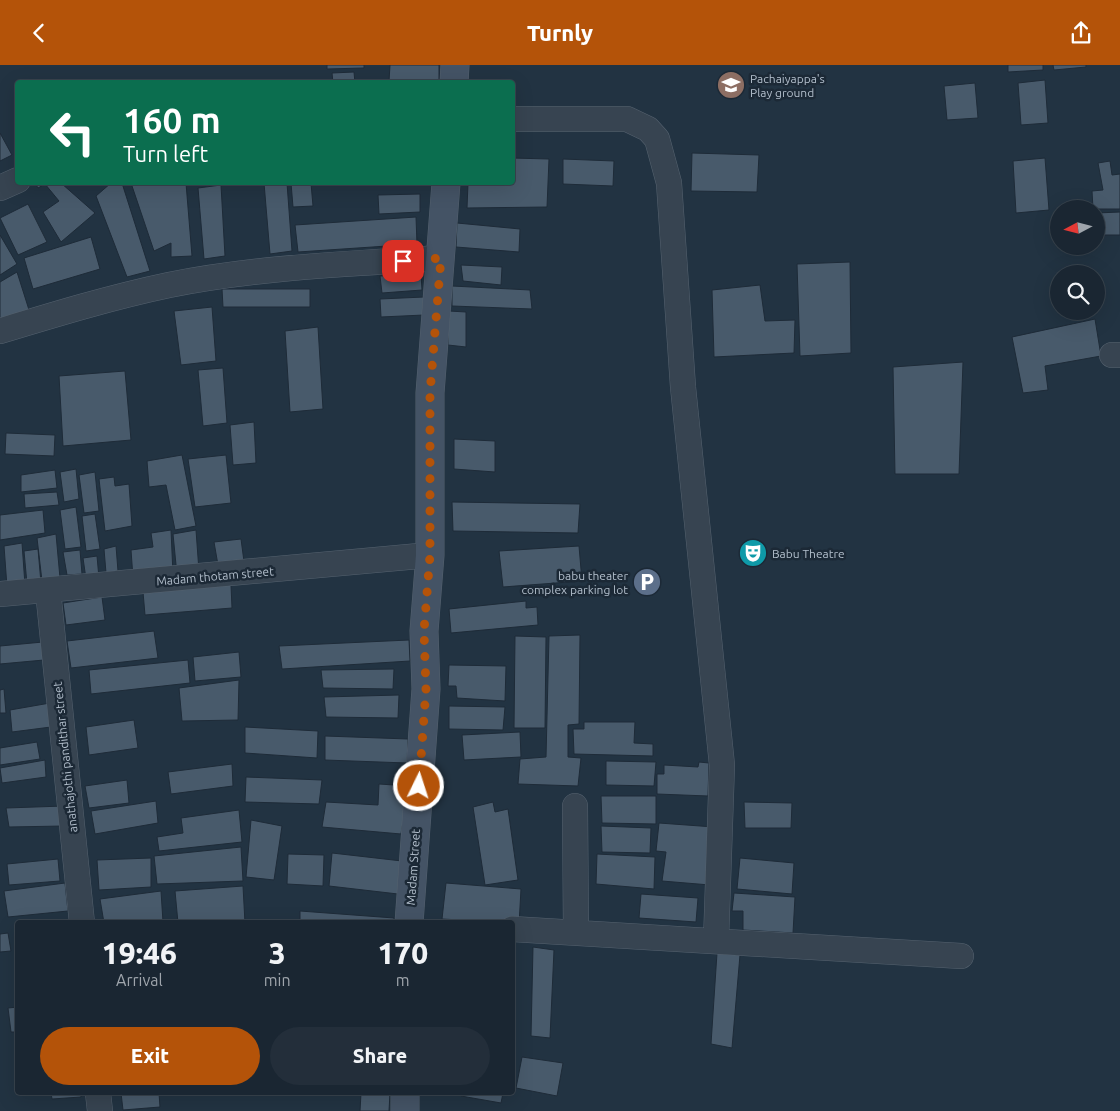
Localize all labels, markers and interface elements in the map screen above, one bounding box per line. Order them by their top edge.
icon: back [25,19,53,47]
icon: share [1067,19,1095,47]
text: Turnly [527,20,593,45]
school or university icon: Pachaiyappa's Play ground [716,70,746,100]
place label: Pachaiyappa's Play ground [750,72,825,99]
icon: left [40,100,105,165]
text: 160 m [123,100,221,140]
text: Turn left [123,141,208,166]
north arrow [1050,200,1105,255]
map controls [1050,200,1105,320]
pin [382,240,424,282]
icon: arrive [389,247,417,275]
button: search [1050,265,1105,320]
theatre icon: Babu Theatre [738,538,768,568]
place label: Babu Theatre [772,547,845,560]
street label: Madam thotam street [156,564,275,588]
parking icon: babu theater complex parking lot [632,567,662,597]
place label: babu theater complex parking lot [521,569,628,596]
street label: anathajothi pandithar street [51,681,79,833]
position arrow [392,759,444,811]
street label: Madam Street [404,828,422,906]
text: 19:46 [102,936,177,970]
text: 3 [269,936,286,970]
text: 170 [377,936,428,970]
text: Arrival [116,971,163,989]
text: min [264,971,291,989]
text: m [396,971,410,989]
button: Exit [40,1027,260,1085]
button: Share [270,1027,490,1085]

